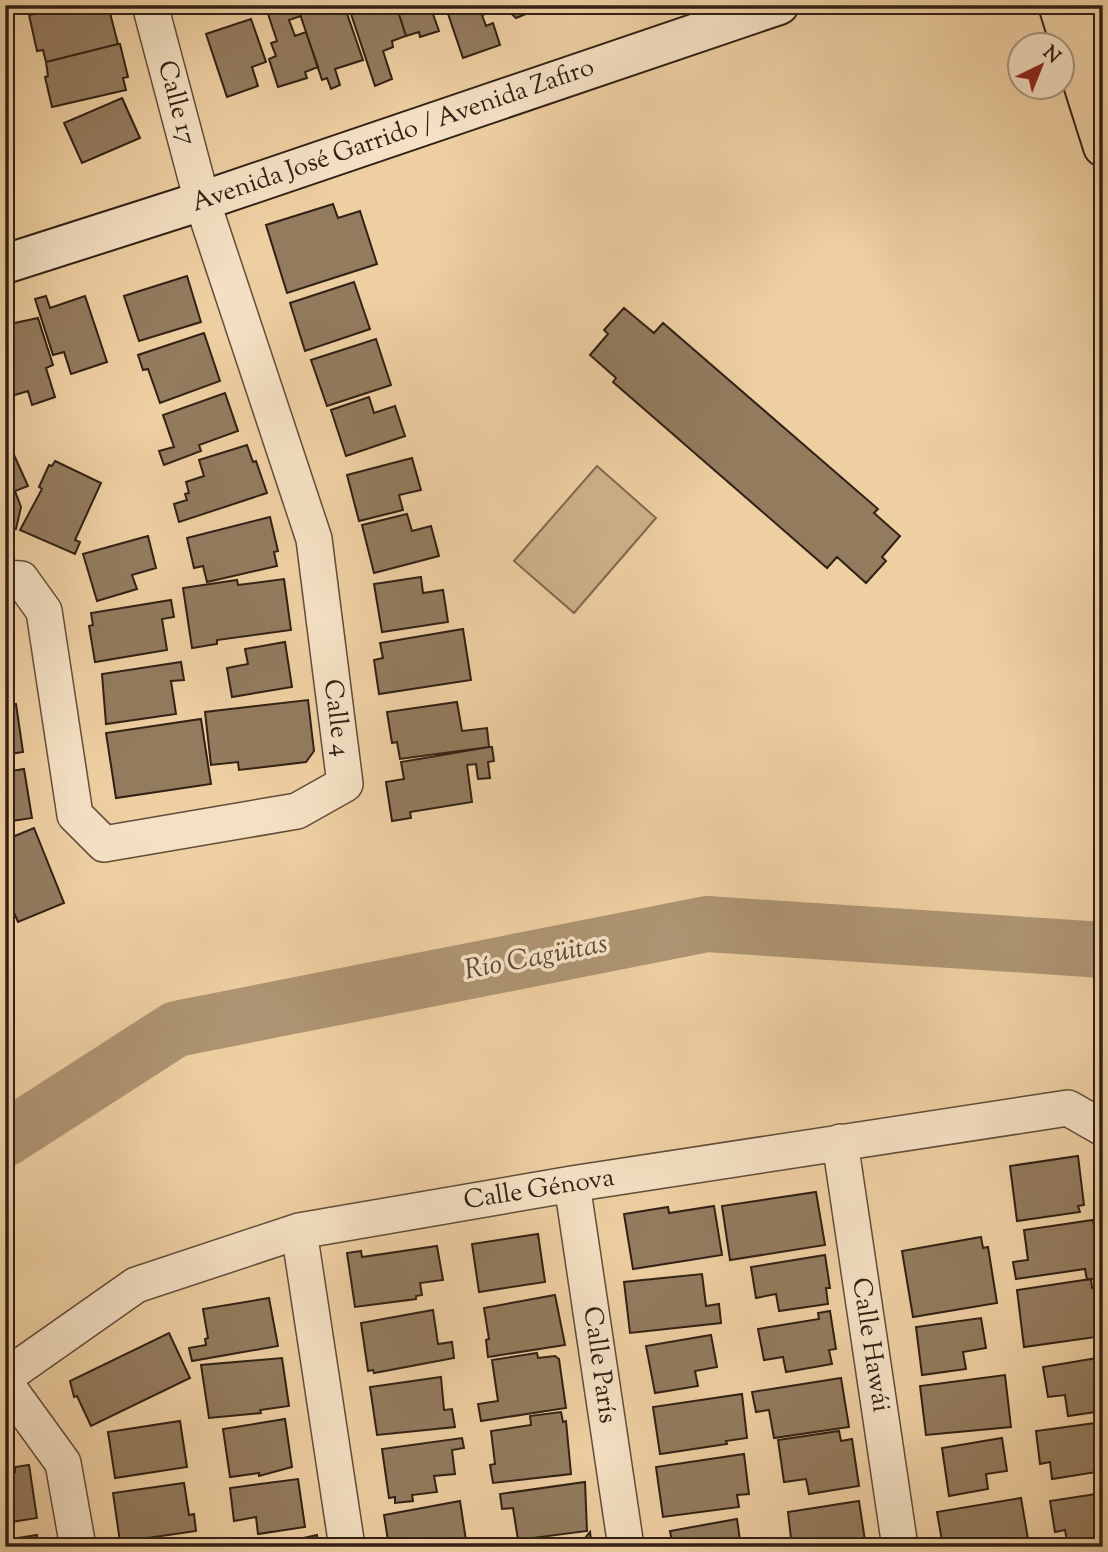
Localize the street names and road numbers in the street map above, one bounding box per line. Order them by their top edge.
street label: Avenida José Garrido / Avenida Zafiro [187,50,599,222]
street label: Calle 17 [147,57,205,149]
street label: Calle 4 [313,677,359,759]
street label: Calle Génova [461,1160,617,1220]
street label: Calle Hawái [841,1275,899,1415]
street label: Calle París [572,1304,626,1426]

